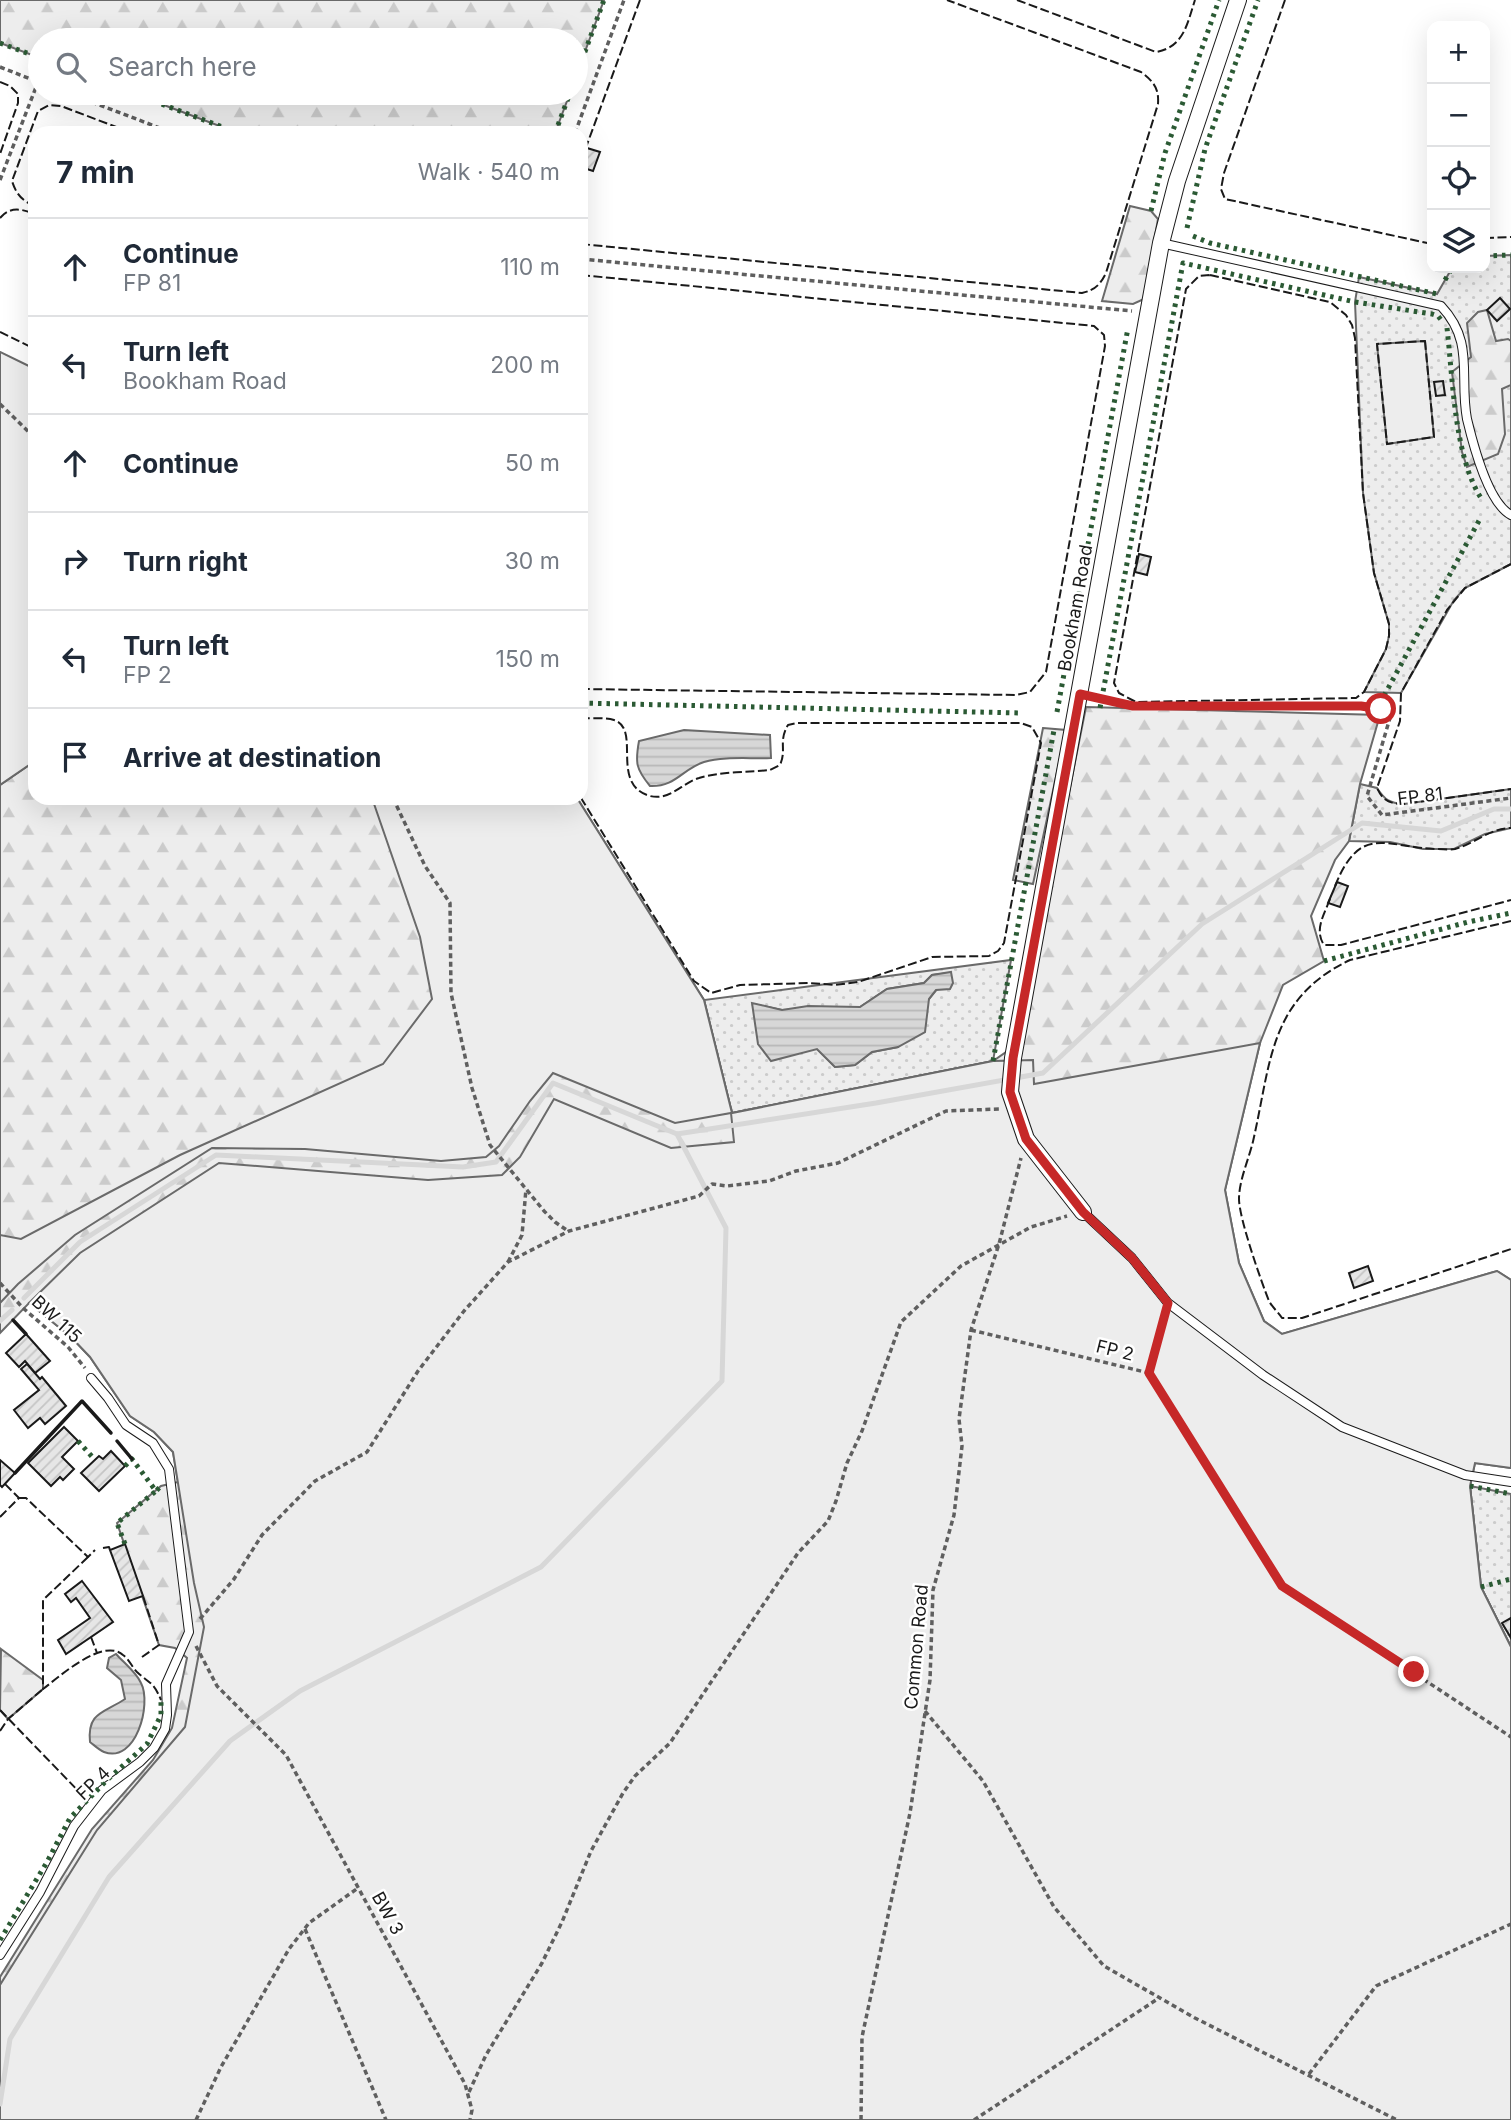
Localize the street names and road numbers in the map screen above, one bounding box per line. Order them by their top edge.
street label: Bookham Road [1054,543,1096,673]
street label: FP 81 [1396,783,1444,809]
street label: BW 115 [28,1291,86,1347]
street label: FP 2 [1094,1335,1136,1365]
street label: Common Road [900,1584,932,1710]
street label: FP 4 [72,1762,114,1804]
street label: BW 3 [368,1888,408,1938]

